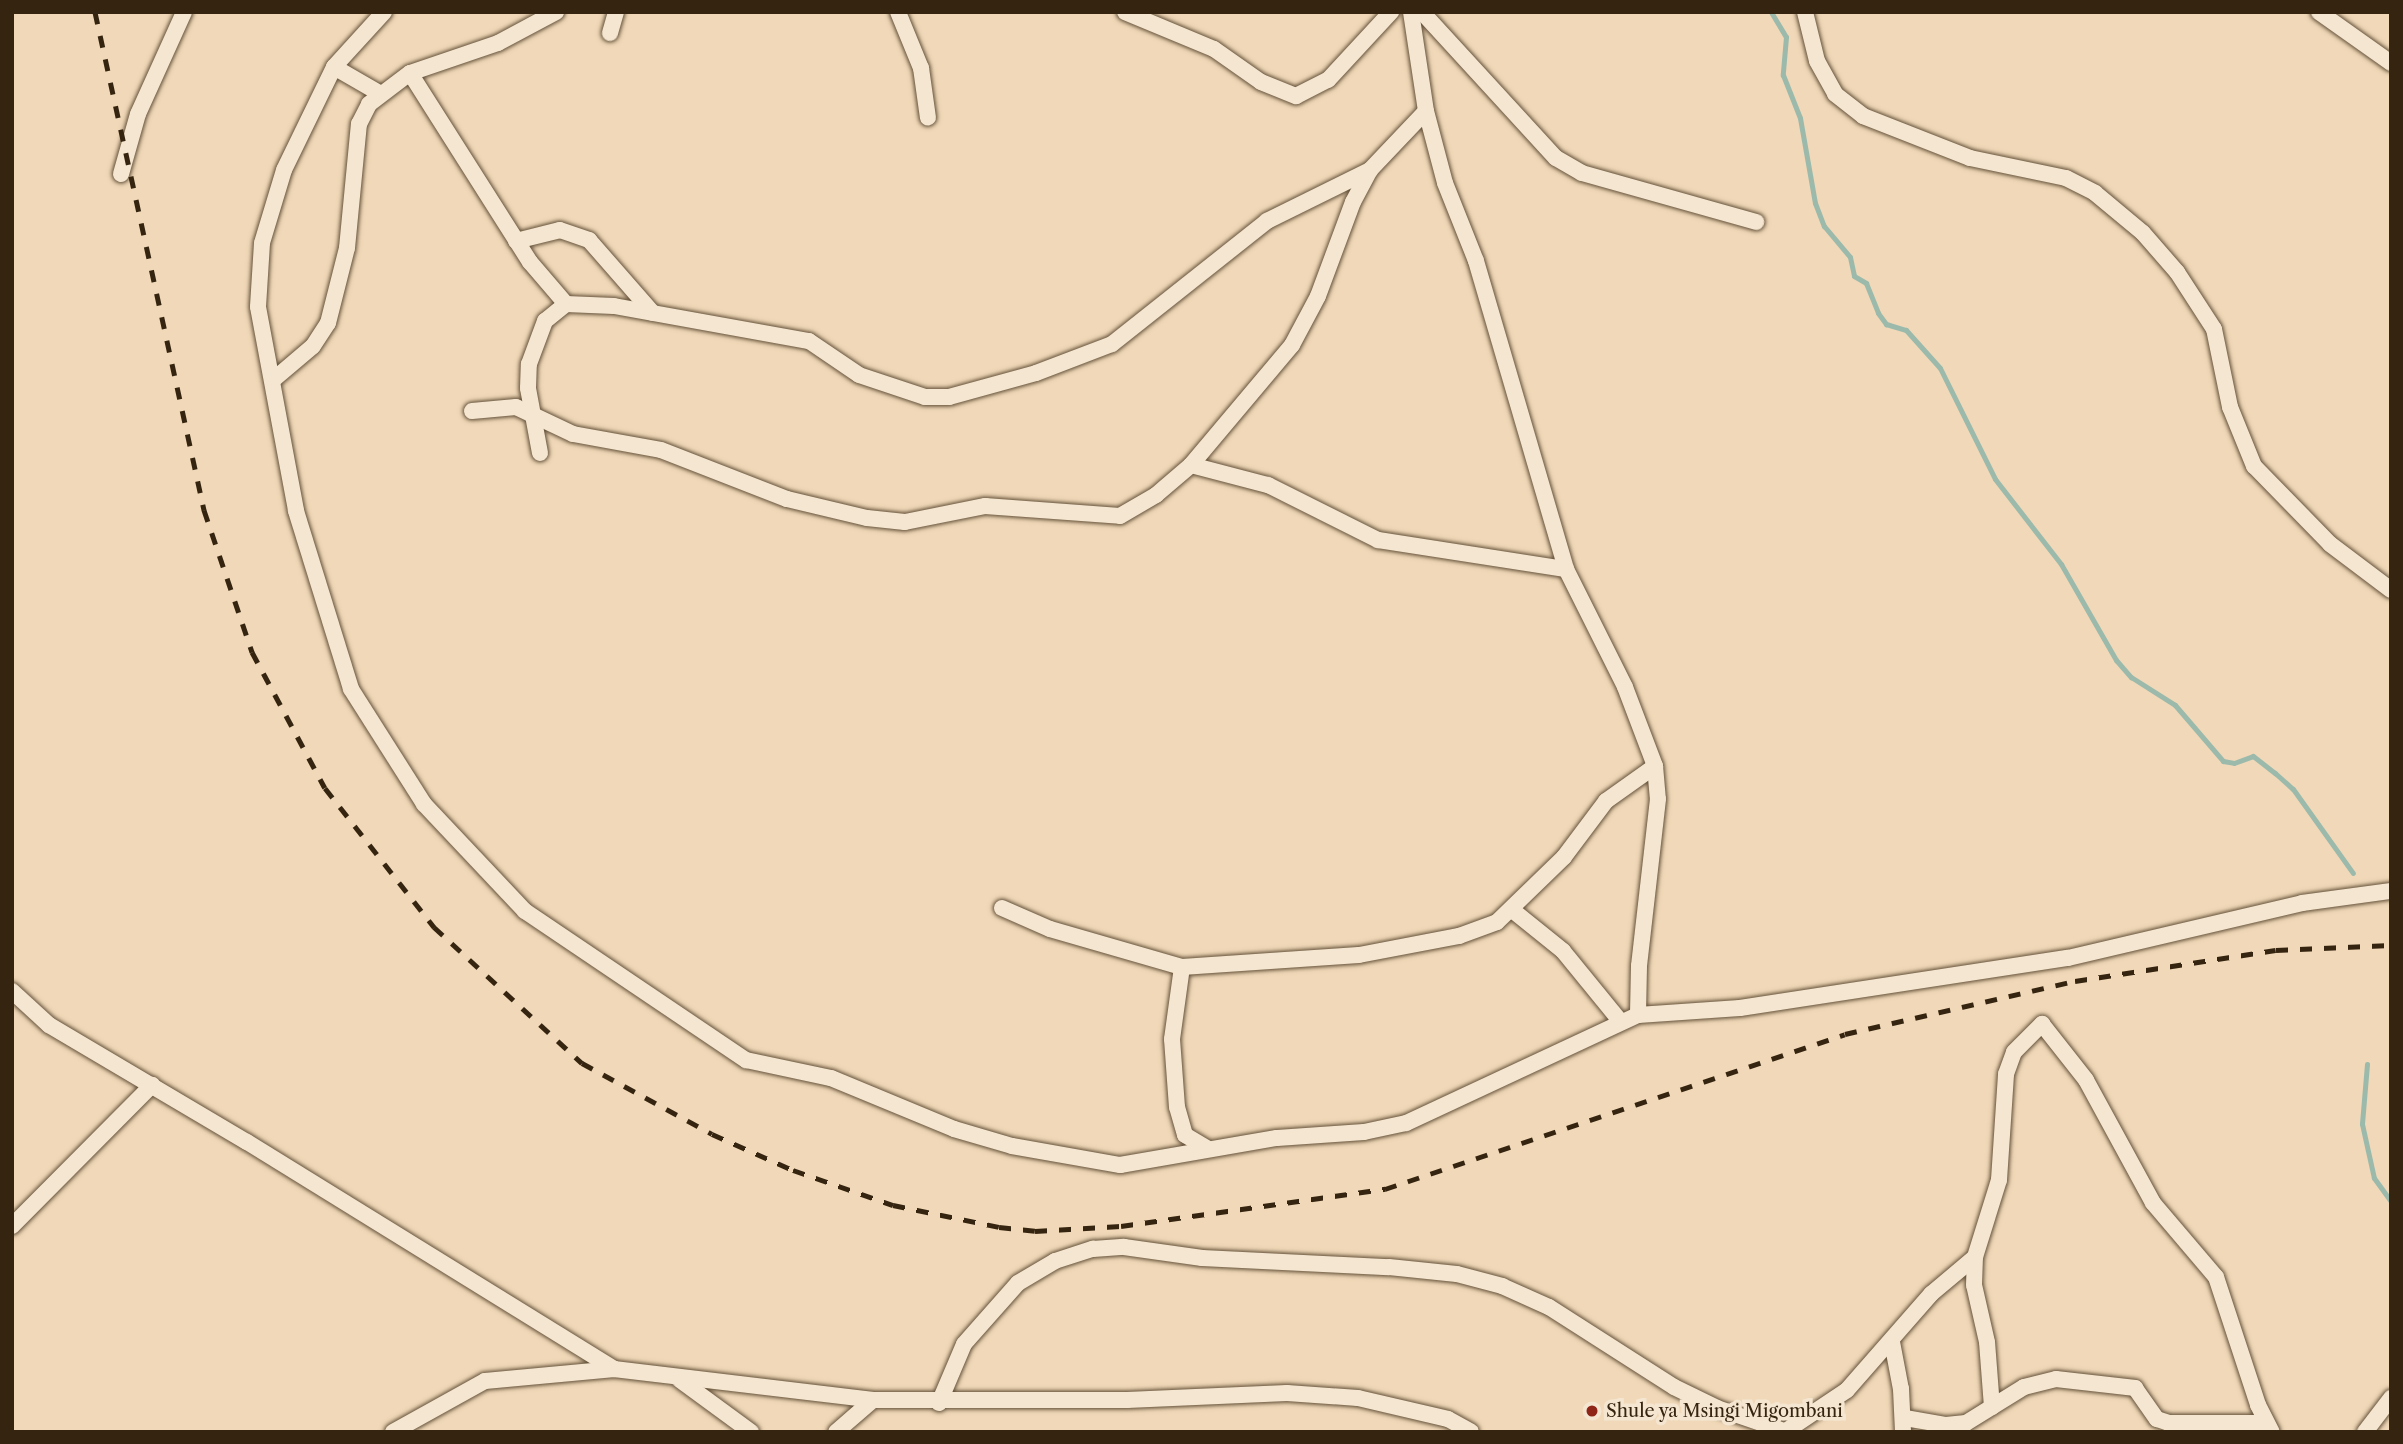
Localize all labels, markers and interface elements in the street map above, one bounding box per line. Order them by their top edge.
place label: Shule ya Msingi Migombani [1606,1400,1844,1422]
marker: Shule ya Msingi Migombani [1584,1403,1600,1419]

